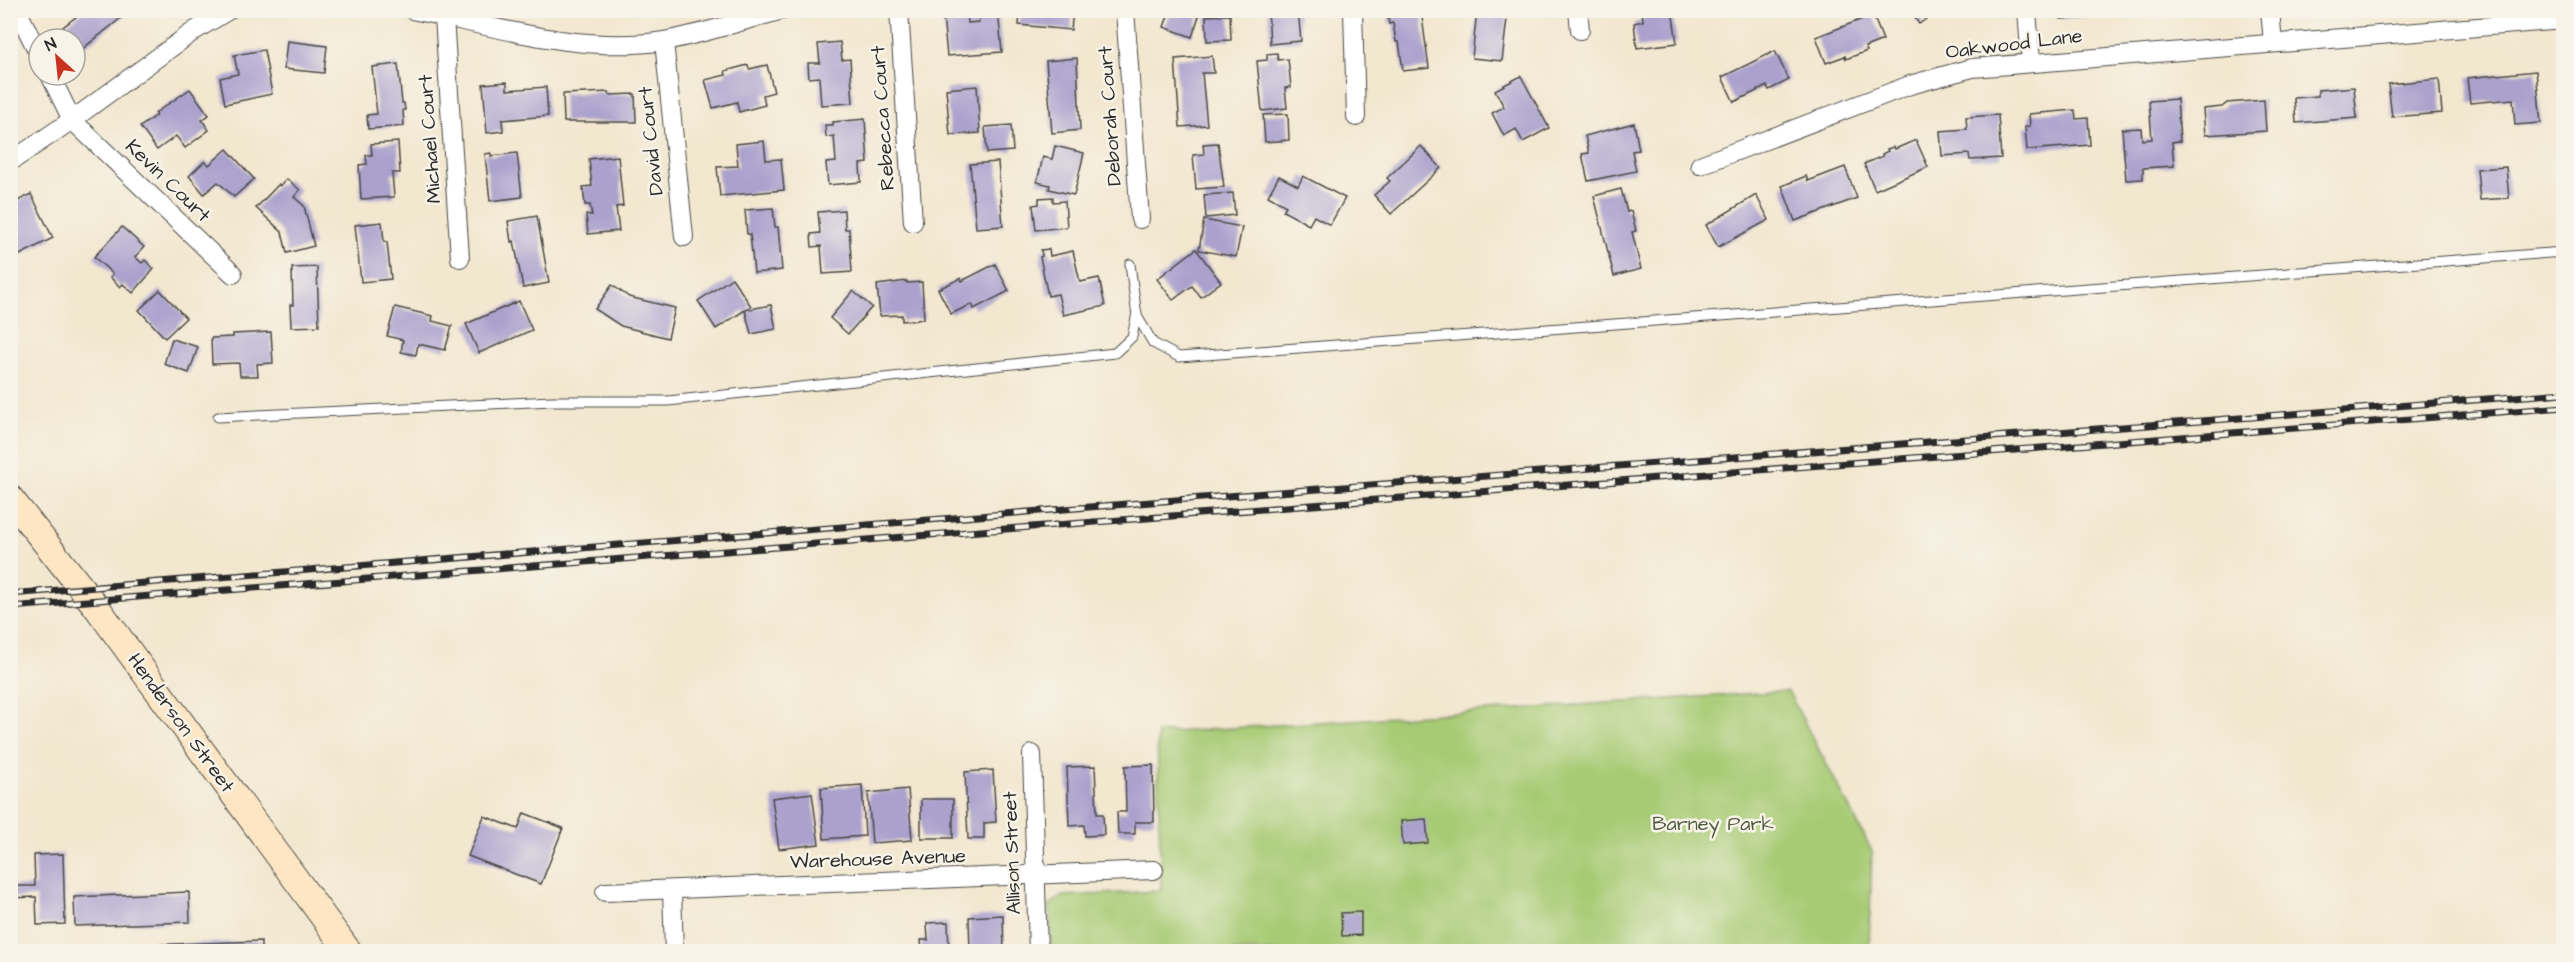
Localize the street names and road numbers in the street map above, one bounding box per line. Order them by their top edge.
street label: Oakwood Lane [1944,22,2084,66]
street label: Rebecca Court [864,45,902,191]
street label: Deborah Court [1091,45,1129,187]
street label: Michael Court [412,74,448,204]
street label: David Court [631,85,671,197]
street label: Kevin Court [119,133,217,229]
street label: Henderson Street [121,648,241,798]
street label: Allison Street [996,791,1028,915]
street label: Warehouse Avenue [790,842,967,876]

